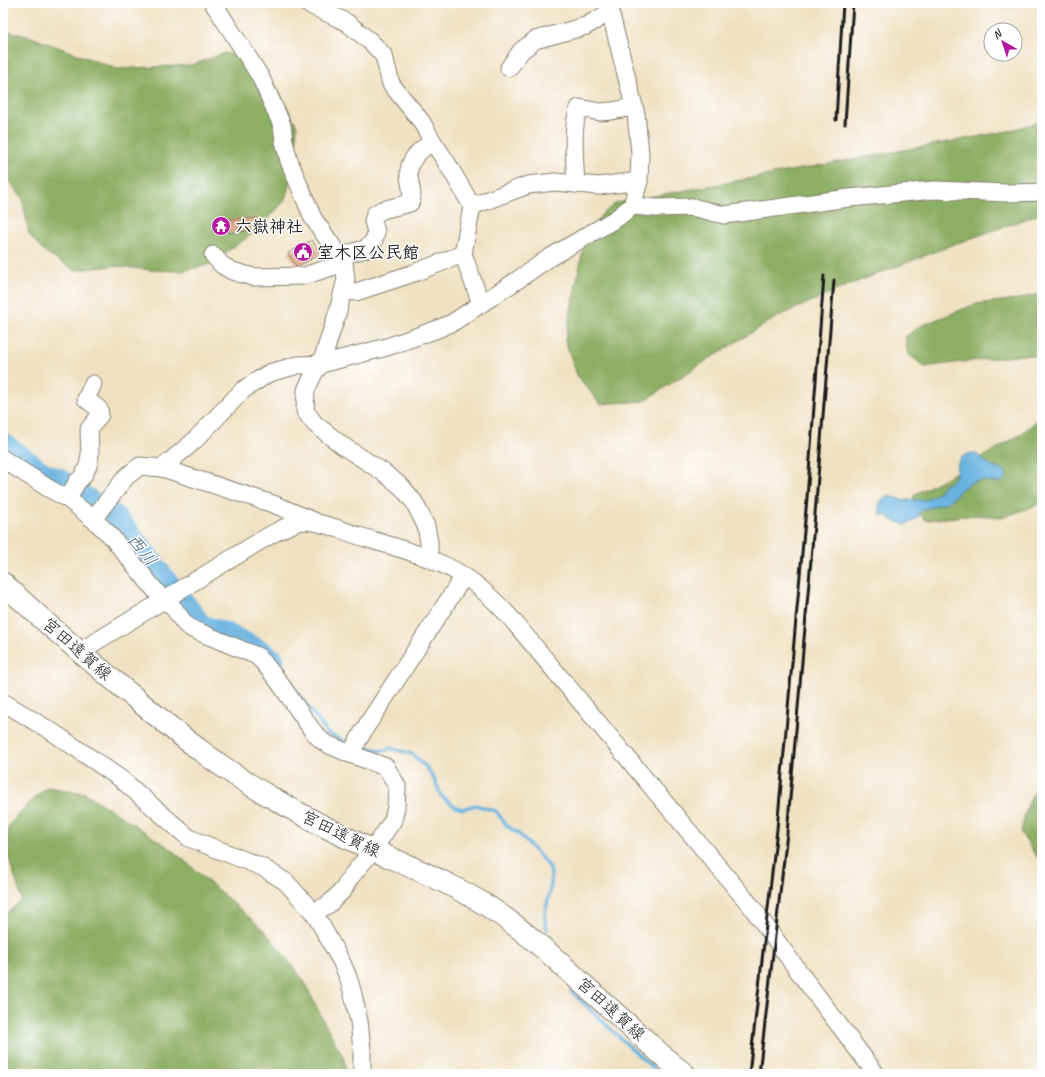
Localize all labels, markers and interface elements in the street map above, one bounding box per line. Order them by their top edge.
north arrow [983,22,1023,62]
text: N [990,25,1005,42]
temple icon: 六嶽神社 [210,215,232,237]
place label: 六嶽神社 [235,216,303,237]
public building icon: 室木区公民館 [292,241,314,263]
place label: 室木区公民館 [317,242,419,263]
water label: 西川 [122,529,162,571]
street label: 宮田遠賀線 [38,613,116,685]
street label: 宮田遠賀線 [298,806,384,862]
street label: 宮田遠賀線 [572,973,650,1045]

